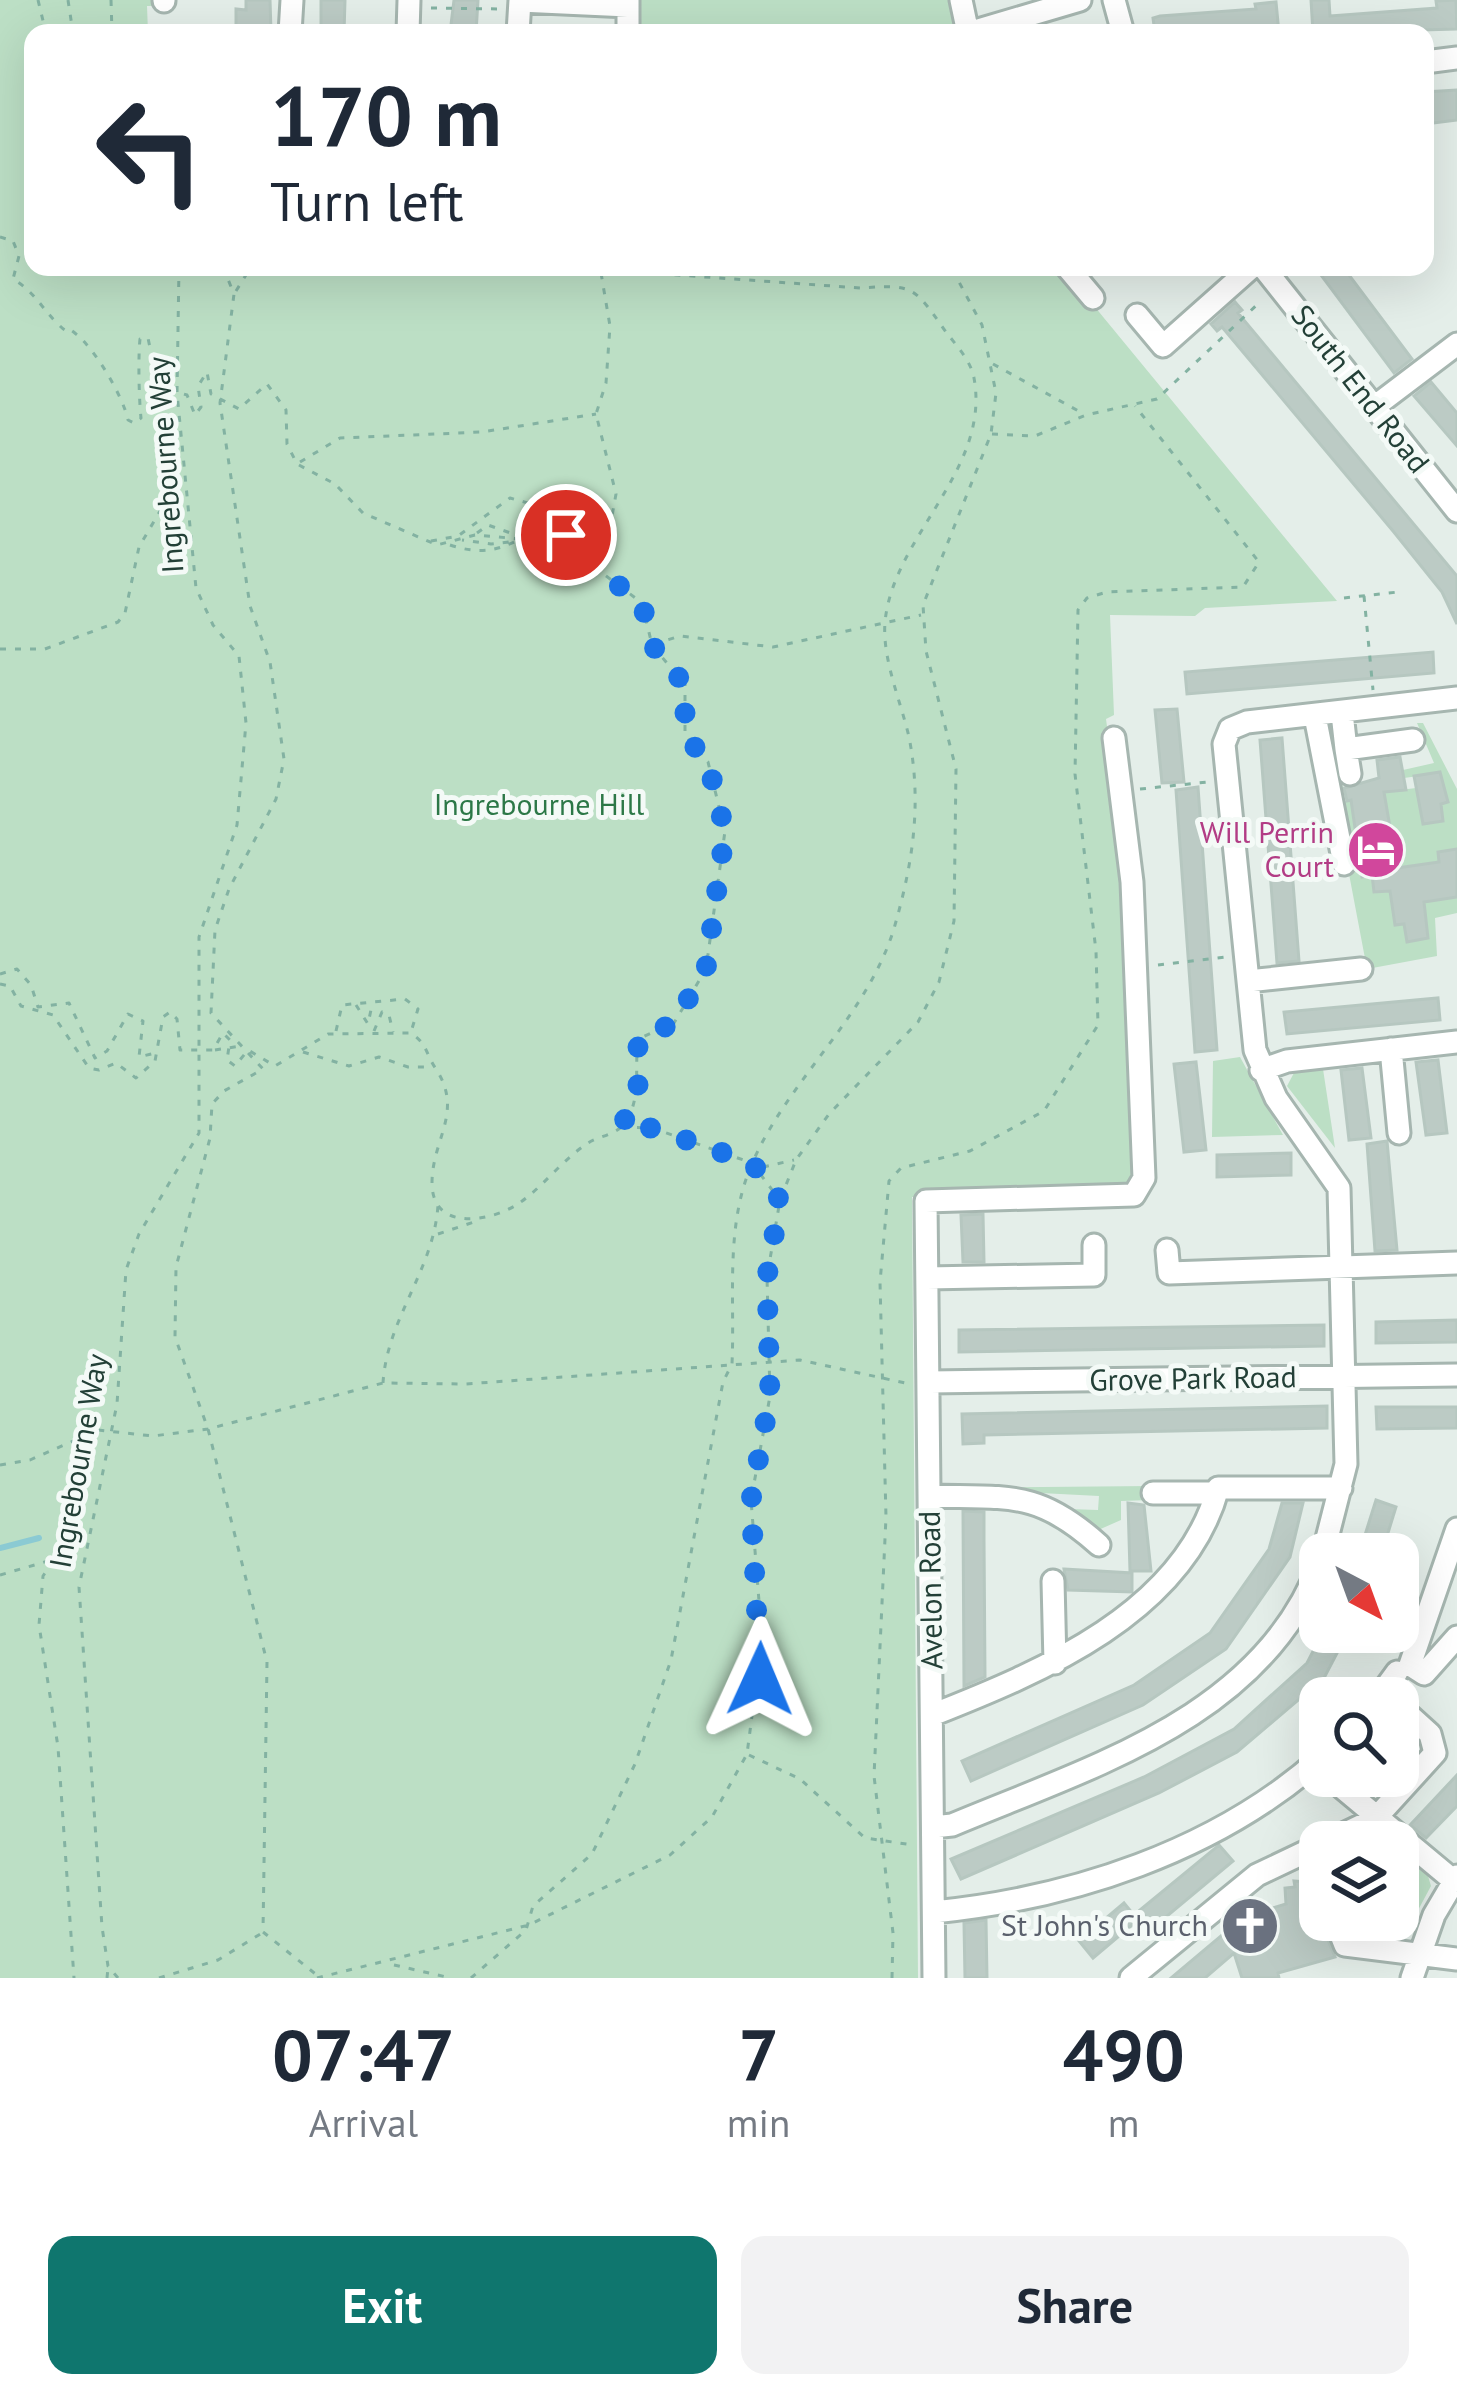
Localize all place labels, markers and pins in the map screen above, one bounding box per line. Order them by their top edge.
pin [515,484,617,586]
place label: Will Perrin Court [1200,812,1334,885]
hotel icon: Will Perrin Court [1345,819,1407,881]
church icon: St John's Church [1219,1895,1281,1957]
place label: St John's Church [1001,1905,1208,1944]

